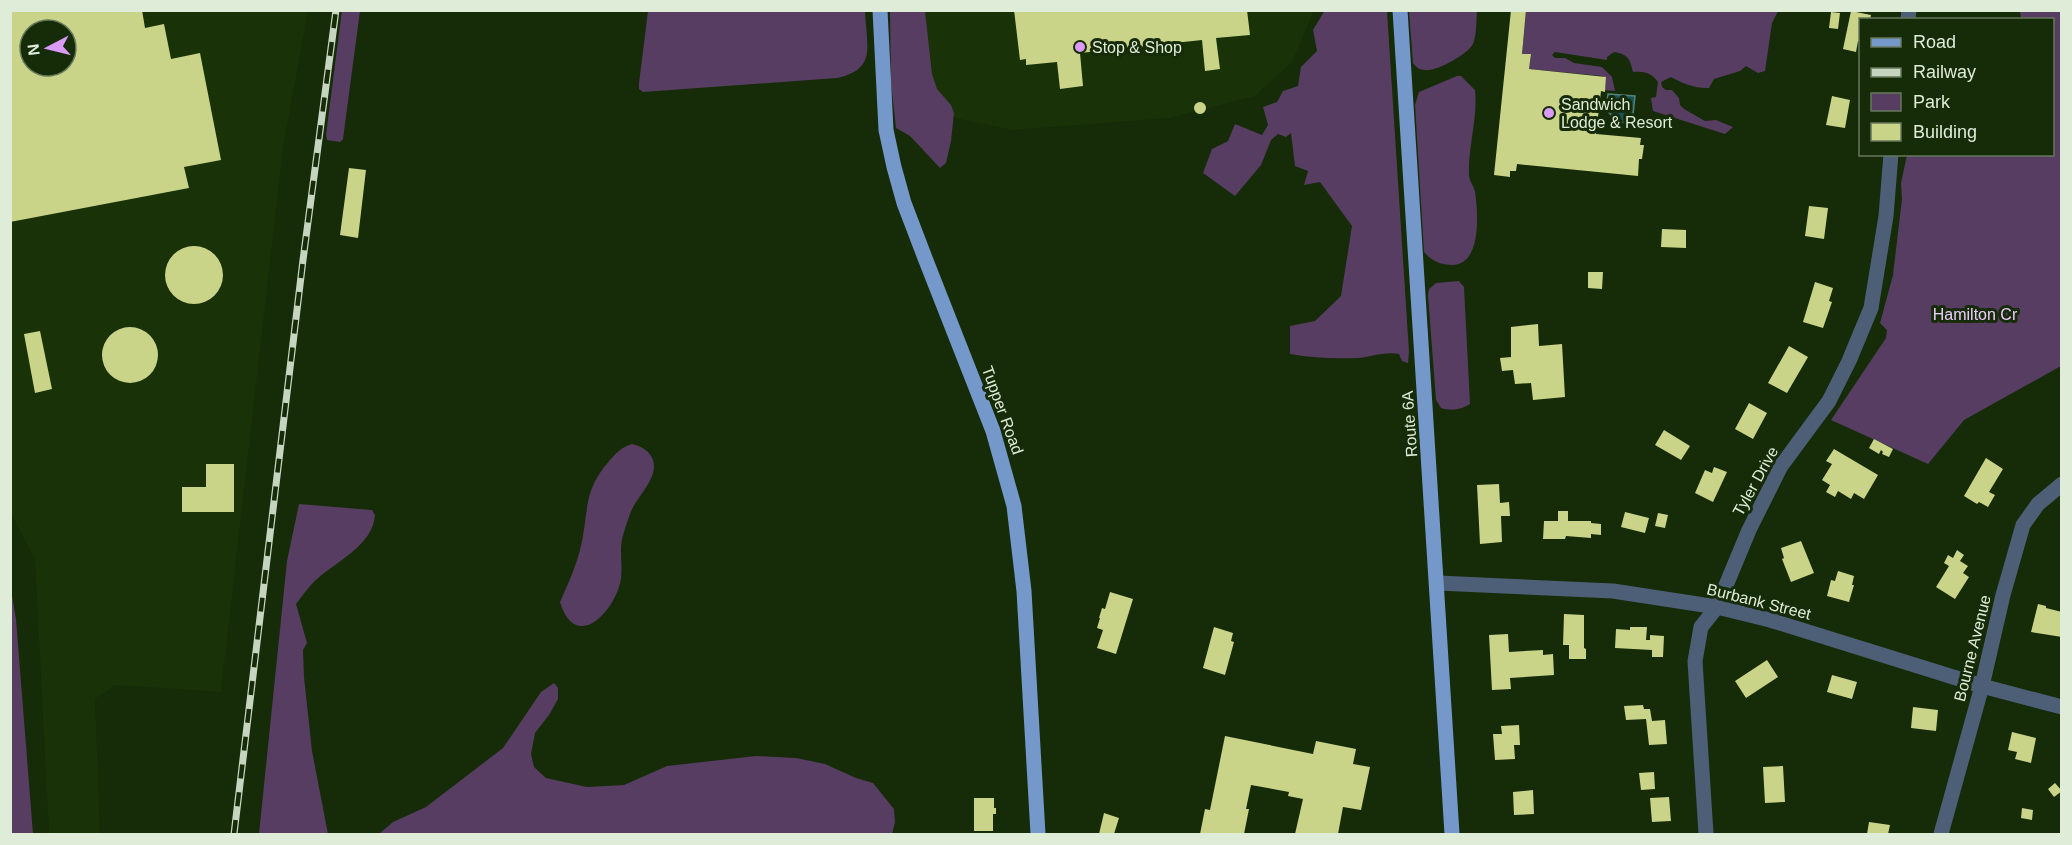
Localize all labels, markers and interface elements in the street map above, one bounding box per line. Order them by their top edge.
north arrow [18,18,78,78]
legend [1859,18,2054,156]
text: Road [1913,32,1956,52]
place label: Stop & Shop [1092,39,1182,56]
marker: Stop & Shop [1073,40,1087,54]
text: N [24,43,43,57]
text: Railway [1913,62,1976,82]
text: Park [1913,92,1951,112]
place label: Sandwich Lodge & Resort [1561,96,1673,131]
marker: Sandwich Lodge & Resort [1542,106,1556,120]
text: Building [1913,122,1977,142]
park label: Hamilton Cr [1933,306,2018,323]
street label: Tupper Road [979,364,1026,457]
street label: Route 6A [1399,390,1420,458]
street label: Tyler Drive [1729,444,1781,519]
street label: Burbank Street [1705,580,1813,623]
street label: Bourne Avenue [1951,593,1994,703]

